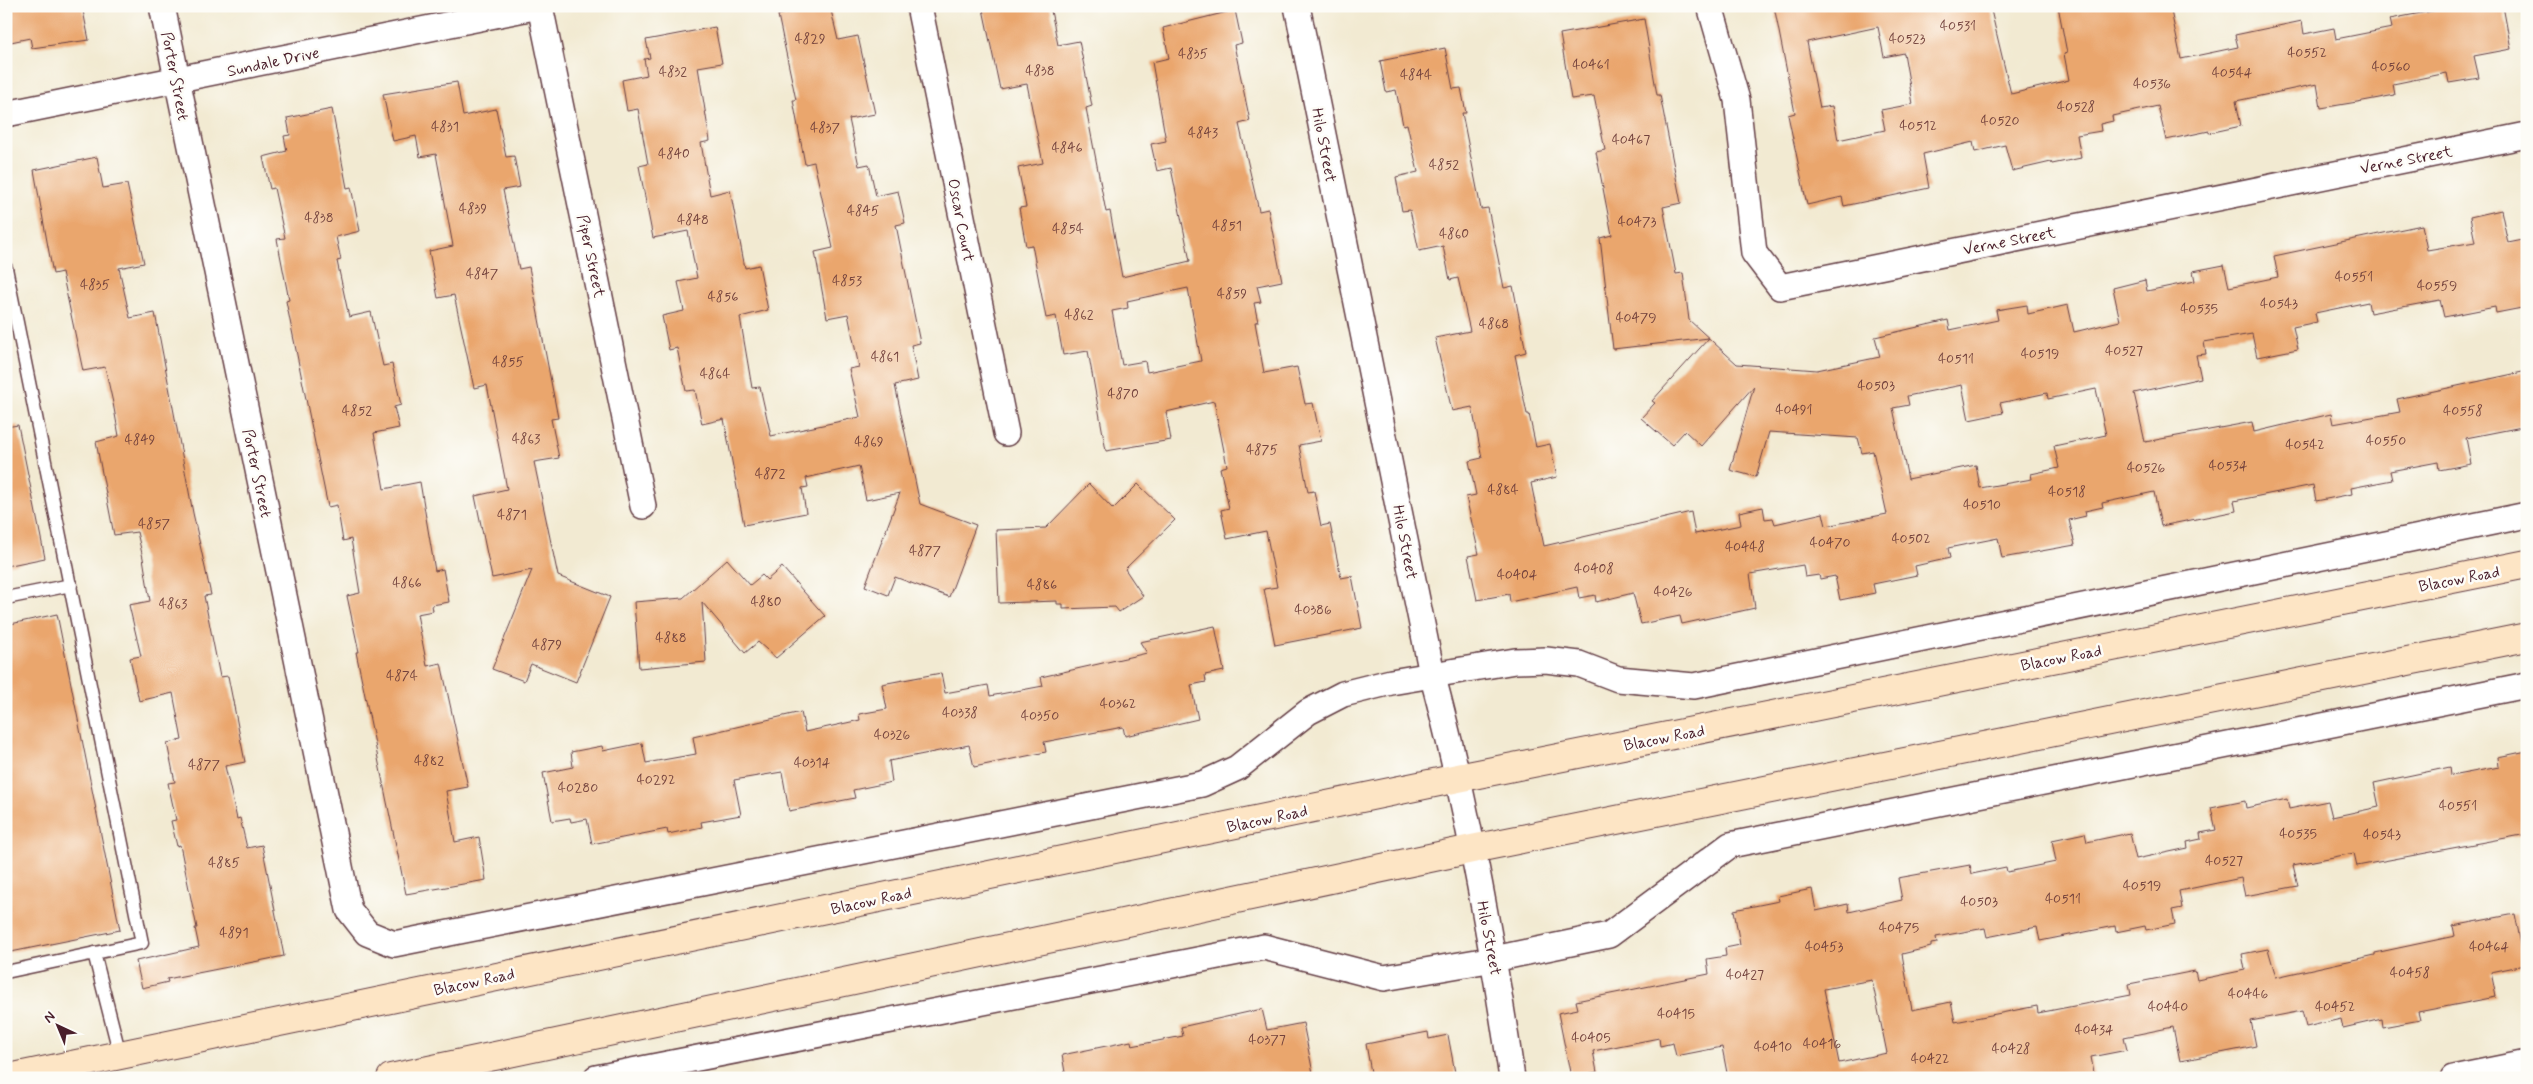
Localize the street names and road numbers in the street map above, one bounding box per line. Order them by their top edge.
street label: Porter Street [156,30,193,122]
street label: Sundale Drive [225,42,321,82]
street label: Hilo Street [1306,106,1341,185]
street label: Verne Street [2358,141,2455,180]
street label: Oscar Court [942,177,979,264]
street label: Piper Street [571,213,610,300]
street label: Verne Street [1961,222,2058,261]
street label: Porter Street [237,427,276,520]
street label: Hilo Street [1387,503,1422,582]
street label: Blacow Road [2417,561,2502,598]
street label: Blacow Road [2019,640,2104,677]
street label: Blacow Road [1622,720,1707,757]
street label: Blacow Road [1225,801,1310,838]
street label: Blacow Road [829,883,914,920]
street label: Hilo Street [1471,899,1506,978]
street label: Blacow Road [432,964,517,1001]

